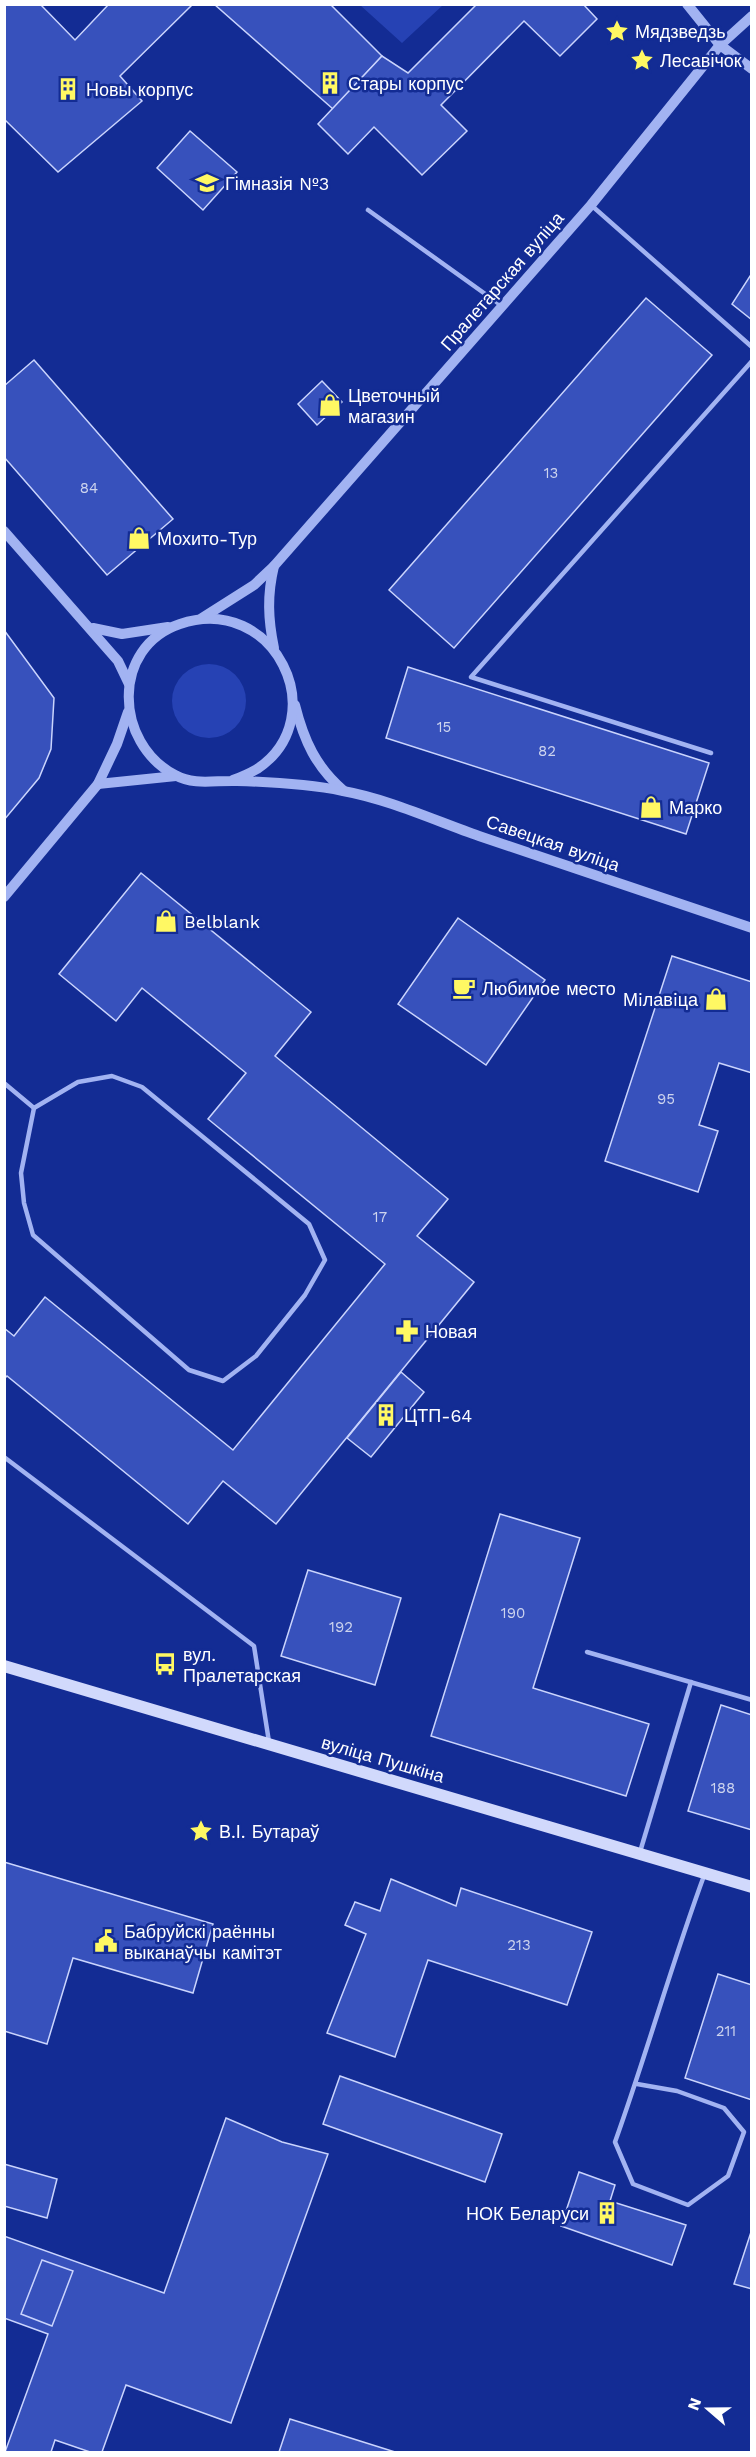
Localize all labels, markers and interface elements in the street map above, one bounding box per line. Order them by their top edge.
place icon: Мядзведзь [604,18,630,44]
place label: Мядзведзь [635,21,726,42]
place icon: Лесавічок [629,47,655,73]
place label: Лесавічок [660,50,742,71]
building icon: Стары корпус [317,70,343,96]
place label: Стары корпус [348,73,464,94]
building icon: Новы корпус [55,76,81,102]
place label: Новы корпус [86,79,193,100]
school or university icon: Гімназія №3 [194,170,220,196]
place label: Гімназія №3 [225,173,329,194]
street label: Пралетарская вуліца [436,207,569,355]
place label: Цветочный магазин [348,385,440,427]
shop icon: Цветочный магазин [317,392,343,418]
house number: 13 [544,464,558,482]
house number: 84 [80,479,98,497]
shop icon: Мохито-Тур [126,525,152,551]
place label: Мохито-Тур [157,528,257,549]
house number: 15 [437,718,451,736]
house number: 82 [538,742,556,760]
shop icon: Марко [638,794,664,820]
place label: Марко [669,797,722,818]
street label: Савецкая вуліца [484,810,623,876]
shop icon: Belblank [153,908,179,934]
place label: Belblank [184,911,260,932]
cafe icon: Любимое место [451,975,477,1001]
place label: Любимое место [482,978,616,999]
shop icon: Мiлавiца [703,986,729,1012]
place label: Мiлавiца [623,989,699,1010]
house number: 95 [657,1090,675,1108]
house number: 17 [373,1208,387,1226]
pharmacy icon: Новая [394,1318,420,1344]
place label: Новая [425,1321,477,1342]
building icon: ЦТП-64 [373,1402,399,1428]
place label: ЦТП-64 [404,1405,472,1426]
house number: 190 [501,1604,525,1622]
house number: 192 [329,1618,353,1636]
place label: вул. Пралетарская [183,1644,301,1686]
bus stop icon: вул. Пралетарская [152,1651,178,1677]
street label: вуліца Пушкіна [319,1731,448,1787]
house number: 188 [711,1779,735,1797]
place icon: В.І. Бутараў [188,1818,214,1844]
place label: В.І. Бутараў [219,1821,319,1842]
place label: Бабруйскі раённы выканаўчы камітэт [124,1921,282,1963]
public building icon: Бабруйскі раённы выканаўчы камітэт [93,1928,119,1954]
house number: 213 [507,1936,531,1954]
house number: 211 [716,2022,736,2040]
building icon: НОК Беларуси [594,2200,620,2226]
place label: НОК Беларуси [466,2203,589,2224]
north arrow [678,2379,738,2439]
text: N [683,2395,705,2413]

